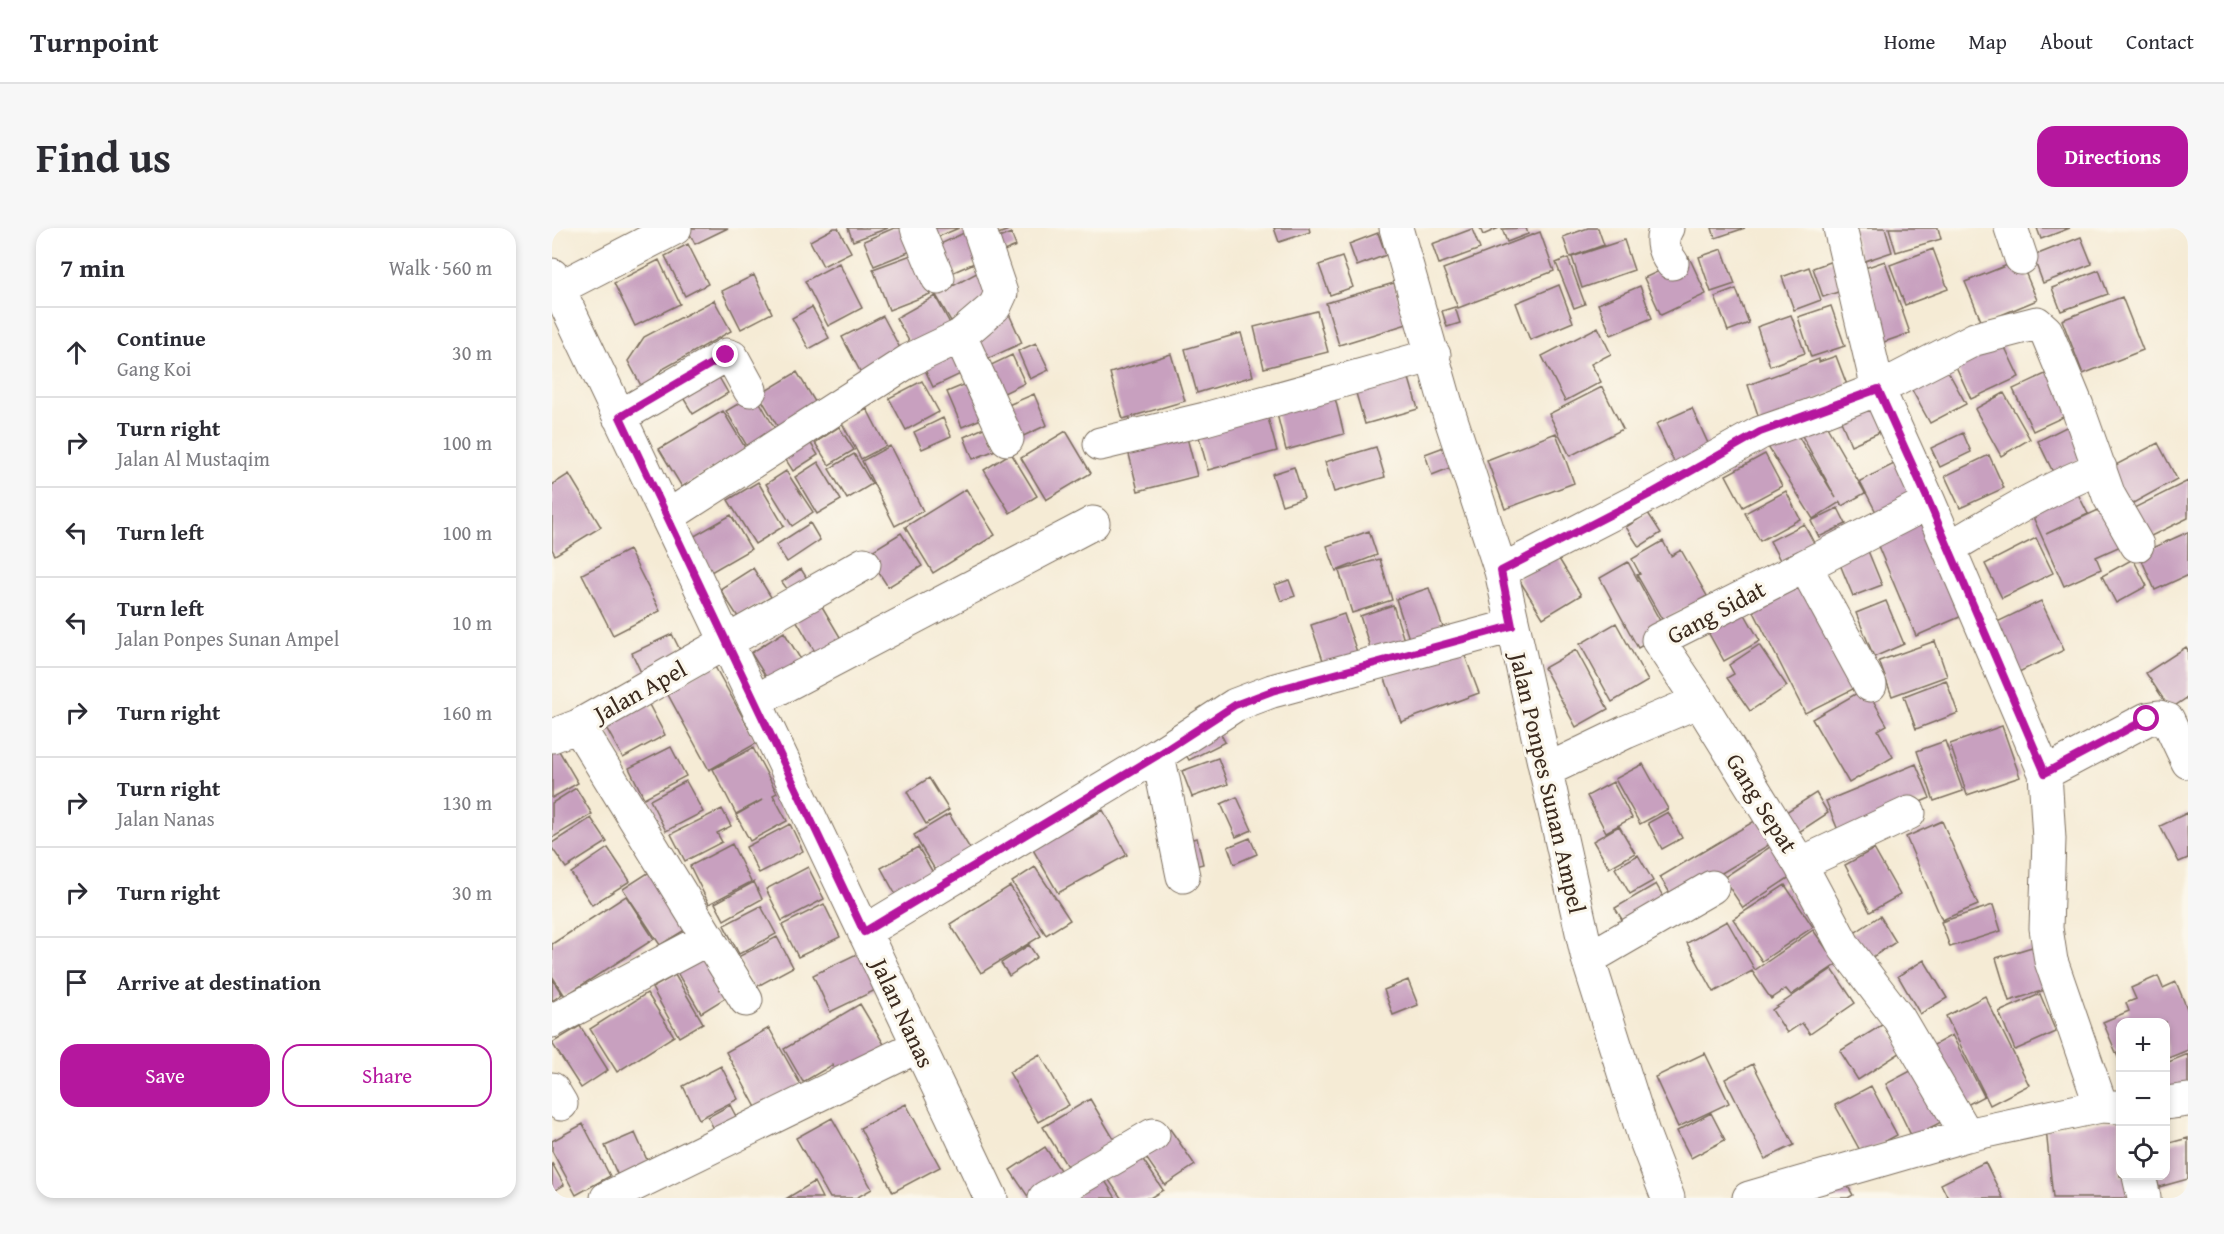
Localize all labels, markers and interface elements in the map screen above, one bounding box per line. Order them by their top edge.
text: Turnpoint [30,21,159,62]
text: Home [1884,26,1935,57]
text: Map [1968,26,2007,57]
text: About [2040,26,2093,57]
text: Contact [2126,26,2194,57]
text: Find us [36,126,171,187]
button: Directions [2037,126,2188,187]
text: 7 min [60,248,125,287]
text: Walk · 560 m [389,253,492,282]
text: Continue [117,322,206,354]
icon: ahead [60,336,93,369]
text: 30 m [452,338,492,367]
route end [712,341,738,367]
text: Gang Koi [117,354,191,383]
text: Turn right [117,412,220,444]
icon: right [60,426,93,459]
text: 100 m [442,428,492,457]
text: Jalan Al Mustaqim [117,444,270,473]
icon: left [60,516,93,549]
text: Turn left [117,516,204,548]
text: 100 m [442,518,492,547]
street label: Gang Sidat [1660,571,1772,653]
text: Turn left [117,592,204,624]
icon: left [60,606,93,639]
text: 10 m [452,608,492,637]
text: Jalan Ponpes Sunan Ampel [117,624,339,653]
street label: Jalan Ponpes Sunan Ampel [1500,646,1595,917]
street label: Jalan Apel [585,651,693,732]
icon: right [60,696,93,729]
text: Turn right [117,696,220,728]
text: 160 m [442,698,492,727]
route start [2133,705,2159,731]
street label: Gang Sepat [1718,746,1807,860]
text: Turn right [117,772,220,804]
icon: right [60,786,93,819]
text: 130 m [442,788,492,817]
text: Jalan Nanas [117,804,215,833]
icon: right [60,876,93,909]
text: Turn right [117,876,220,908]
text: 30 m [452,878,492,907]
street label: Jalan Nanas [861,950,944,1073]
icon: arrive [60,966,93,999]
text: Arrive at destination [117,966,321,998]
map controls [2116,1018,2170,1180]
button: + [2116,1018,2170,1072]
button: Save [60,1044,270,1107]
button: Share [282,1044,492,1107]
button: − [2116,1072,2170,1126]
button: locate [2116,1126,2170,1180]

